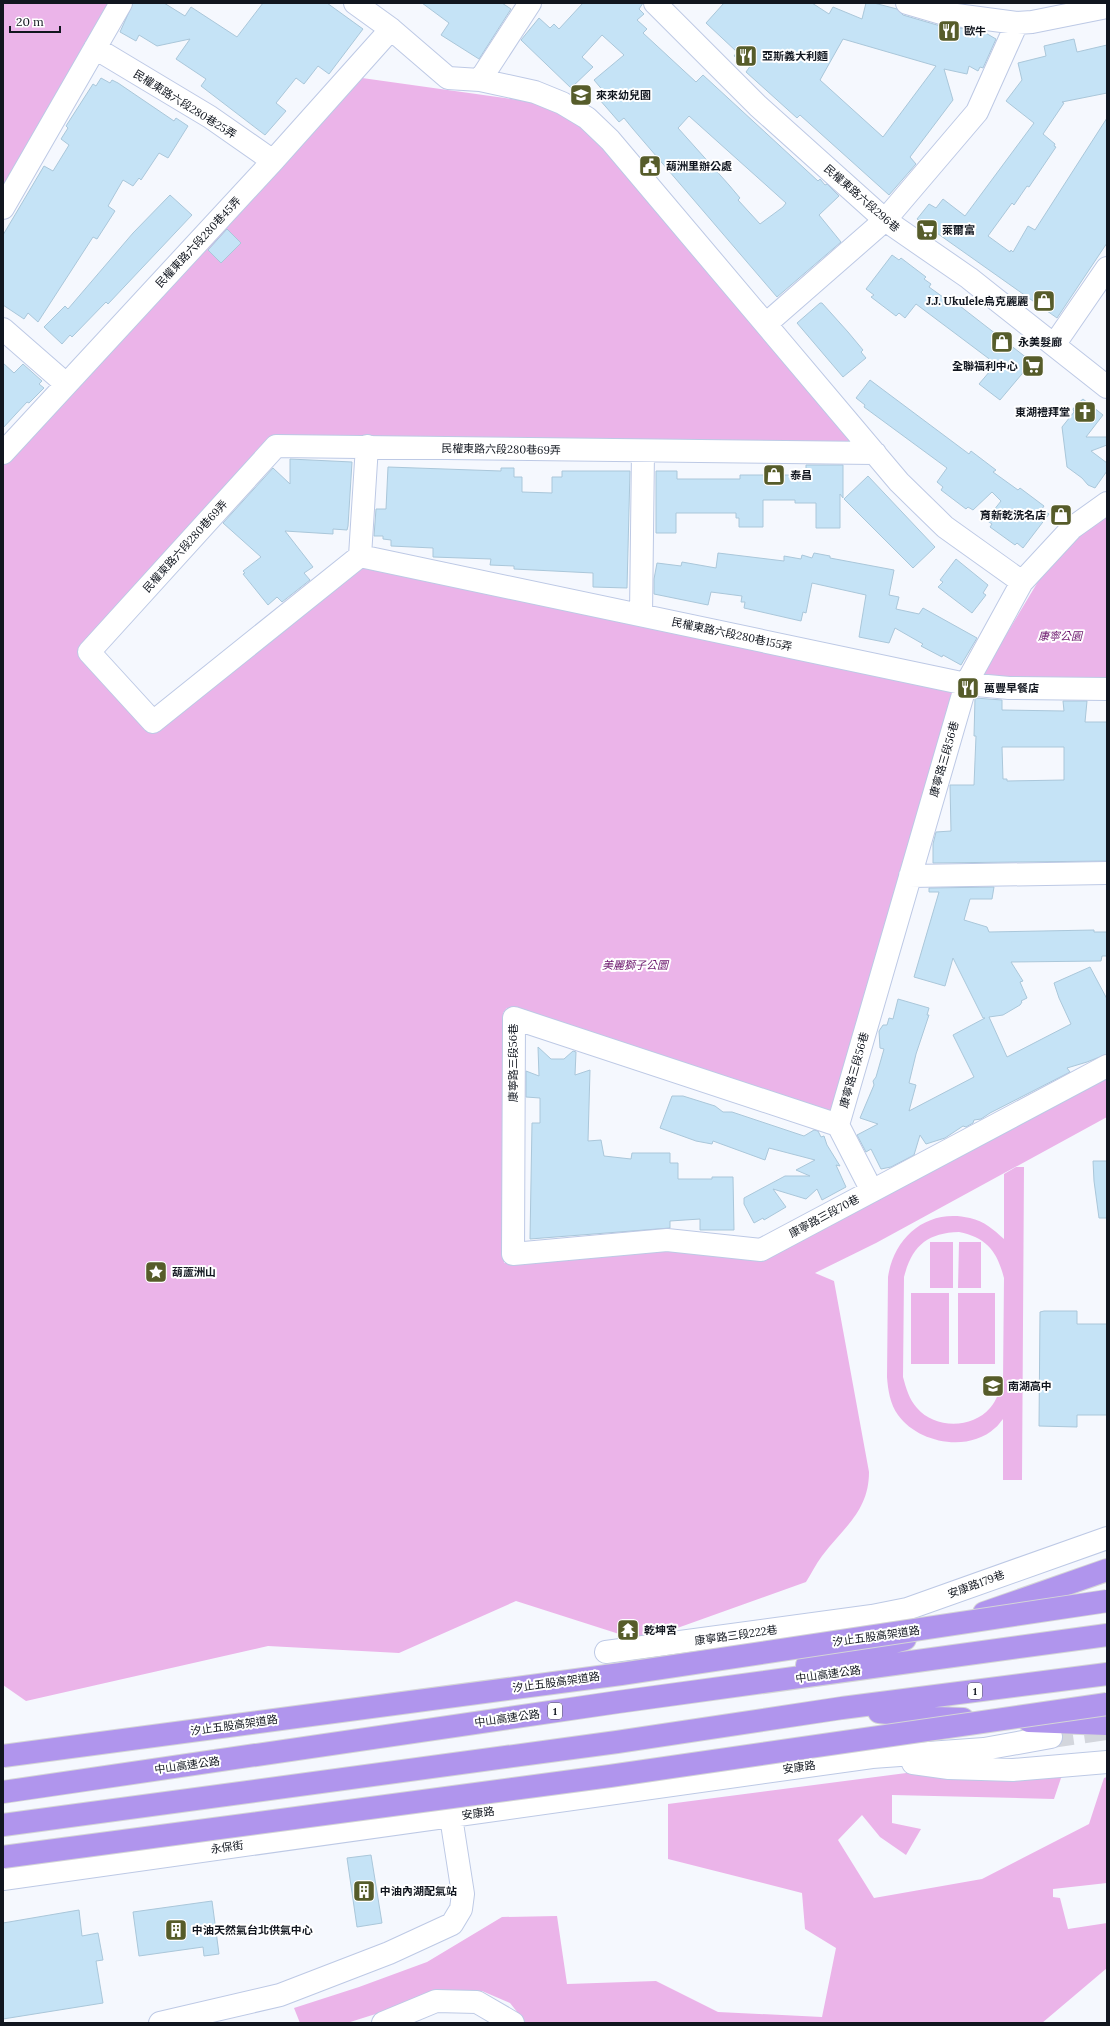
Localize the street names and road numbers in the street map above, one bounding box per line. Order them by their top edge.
street label: 民權東路六段280巷25弄 [131,67,239,141]
street label: 民權東路六段296巷 [821,161,903,235]
street label: 民權東路六段280巷45弄 [152,194,244,290]
street label: 民權東路六段280巷69弄 [441,441,561,457]
street label: 民權東路六段280巷69弄 [140,497,230,595]
street label: 民權東路六段280巷155弄 [670,614,794,654]
street label: 康寧路三段56巷 [926,719,962,799]
street label: 康寧路三段56巷 [506,1024,520,1102]
street label: 康寧路三段56巷 [836,1030,872,1110]
street label: 康寧路三段70巷 [786,1192,862,1240]
street label: 安康路179巷 [946,1567,1006,1601]
street label: 康寧路三段222巷 [694,1622,778,1648]
street label: 汐止五股高架道路 [831,1623,921,1649]
street label: 中山高速公路 [794,1662,862,1686]
street label: 汐止五股高架道路 [511,1669,601,1695]
road number: 1 [968,1683,982,1699]
road number: 1 [548,1703,562,1719]
street label: 中山高速公路 [473,1706,541,1730]
street label: 汐止五股高架道路 [189,1712,279,1738]
street label: 中山高速公路 [153,1753,221,1777]
street label: 安康路 [782,1758,816,1776]
street label: 安康路 [461,1804,495,1822]
street label: 永保街 [210,1838,244,1856]

